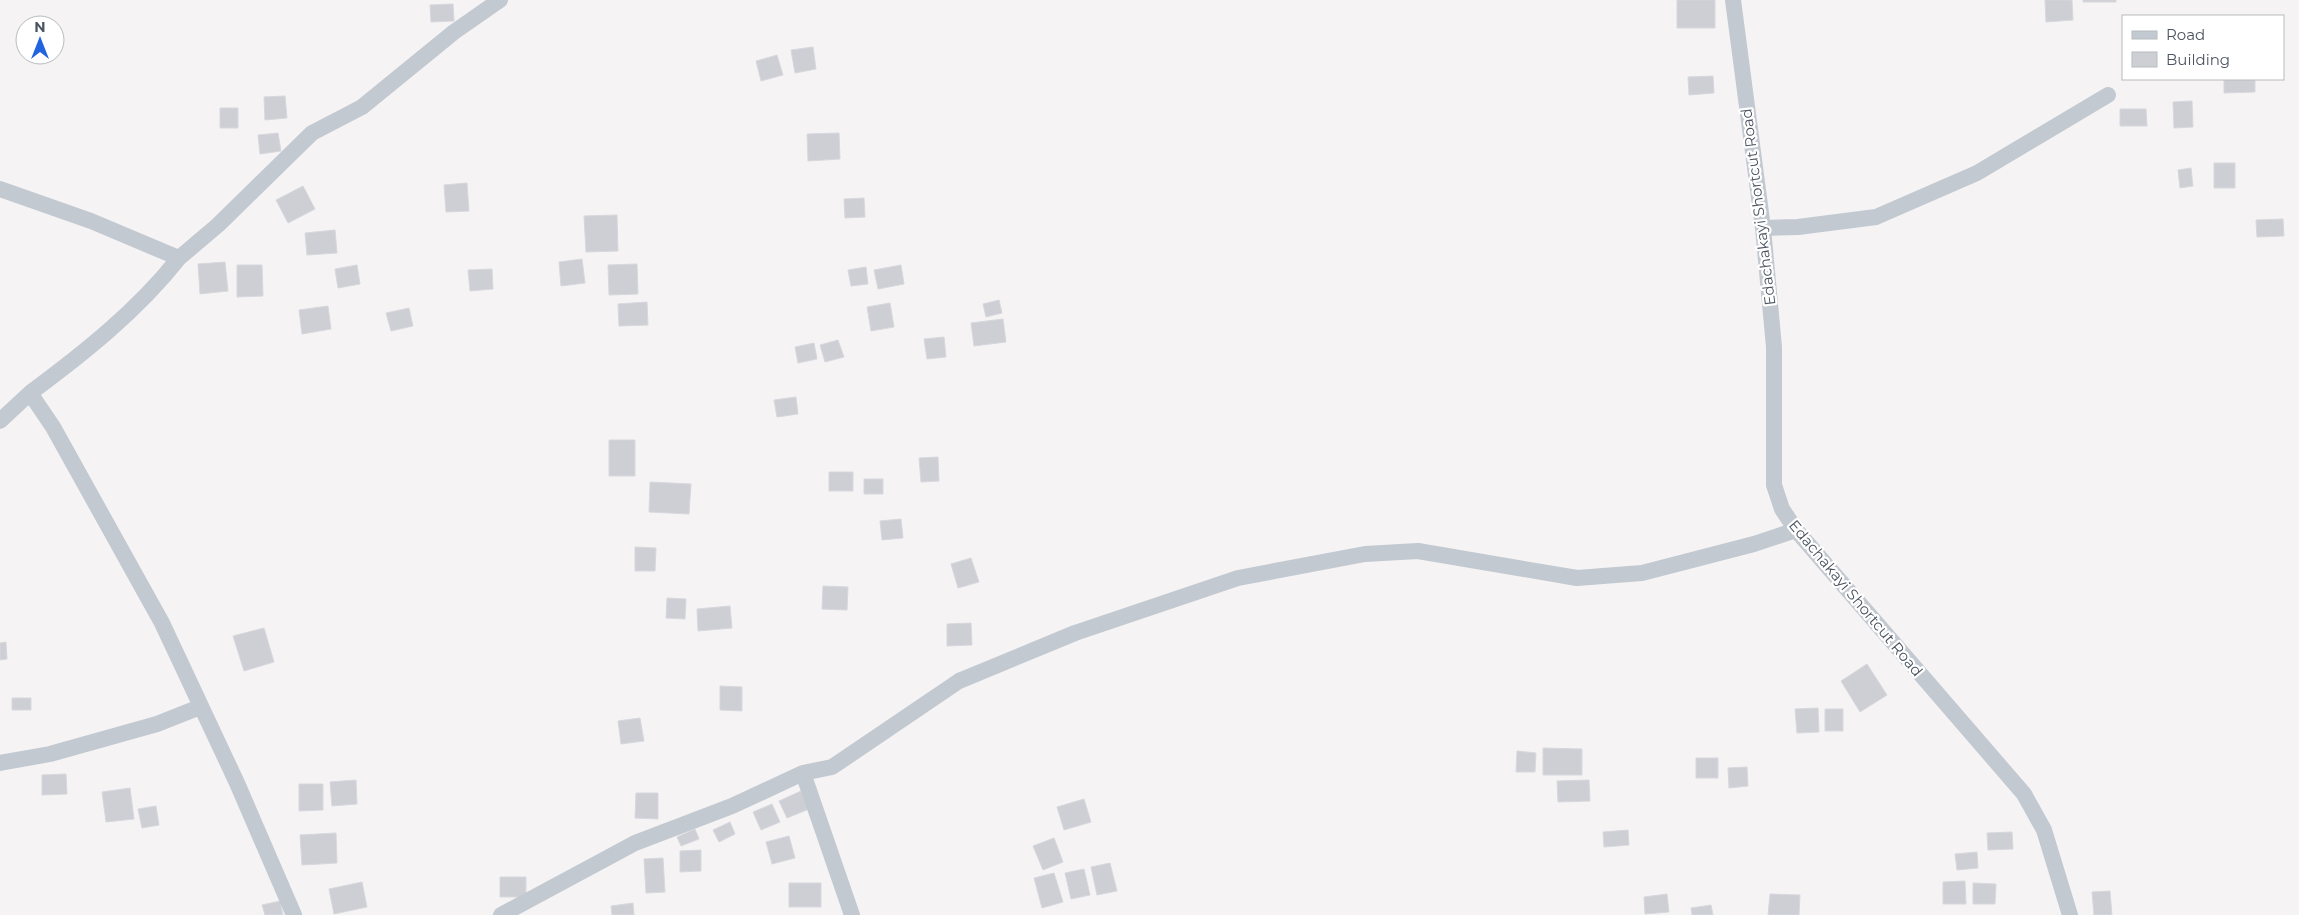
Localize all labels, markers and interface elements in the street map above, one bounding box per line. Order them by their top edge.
north arrow [15,15,65,65]
legend [2122,15,2284,80]
text: N [34,18,46,36]
text: Road [2166,25,2205,44]
text: Building [2166,50,2230,69]
street label: Edachakayi Shortcut Road [1736,107,1780,307]
street label: Edachakayi Shortcut Road [1785,516,1927,680]

